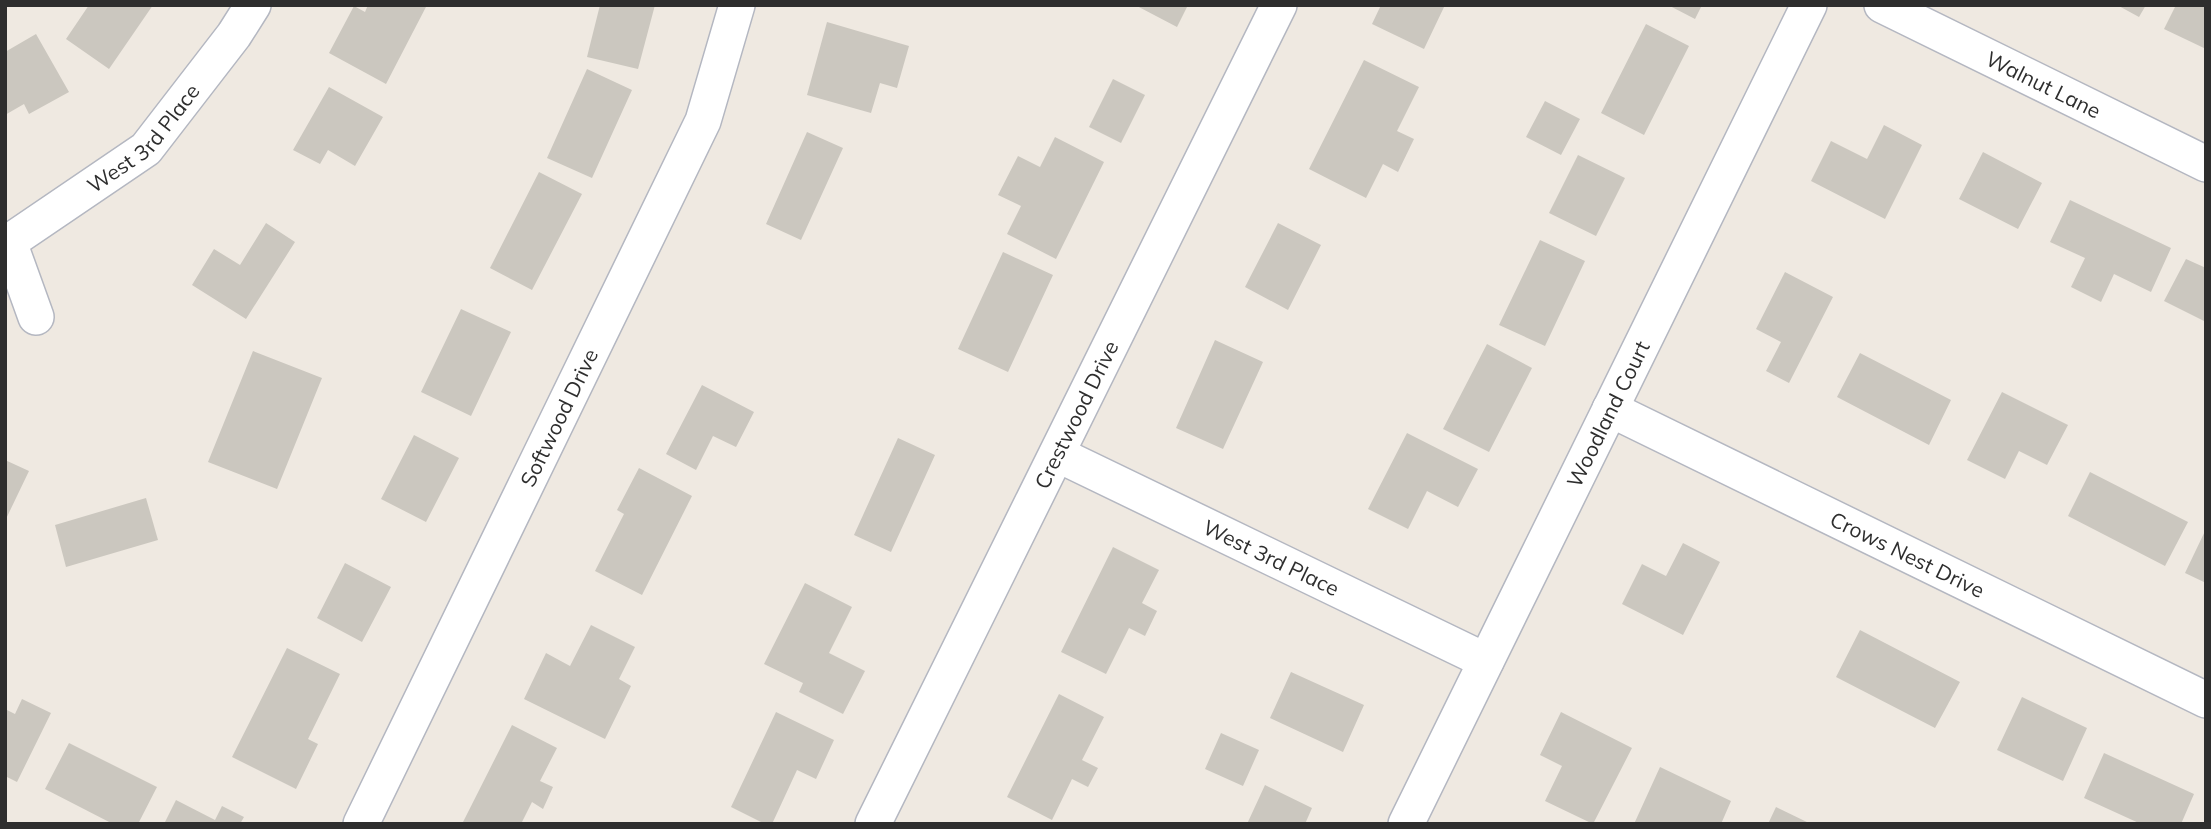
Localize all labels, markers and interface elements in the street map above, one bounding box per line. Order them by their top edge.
street label: Walnut Lane [1982,45,2105,123]
street label: West 3rd Place [82,78,205,198]
street label: Crestwood Drive [1028,336,1124,493]
street label: Woodland Court [1561,336,1655,492]
street label: Softwood Drive [514,344,603,491]
street label: Crows Nest Drive [1826,506,1989,603]
street label: West 3rd Place [1199,514,1344,601]

